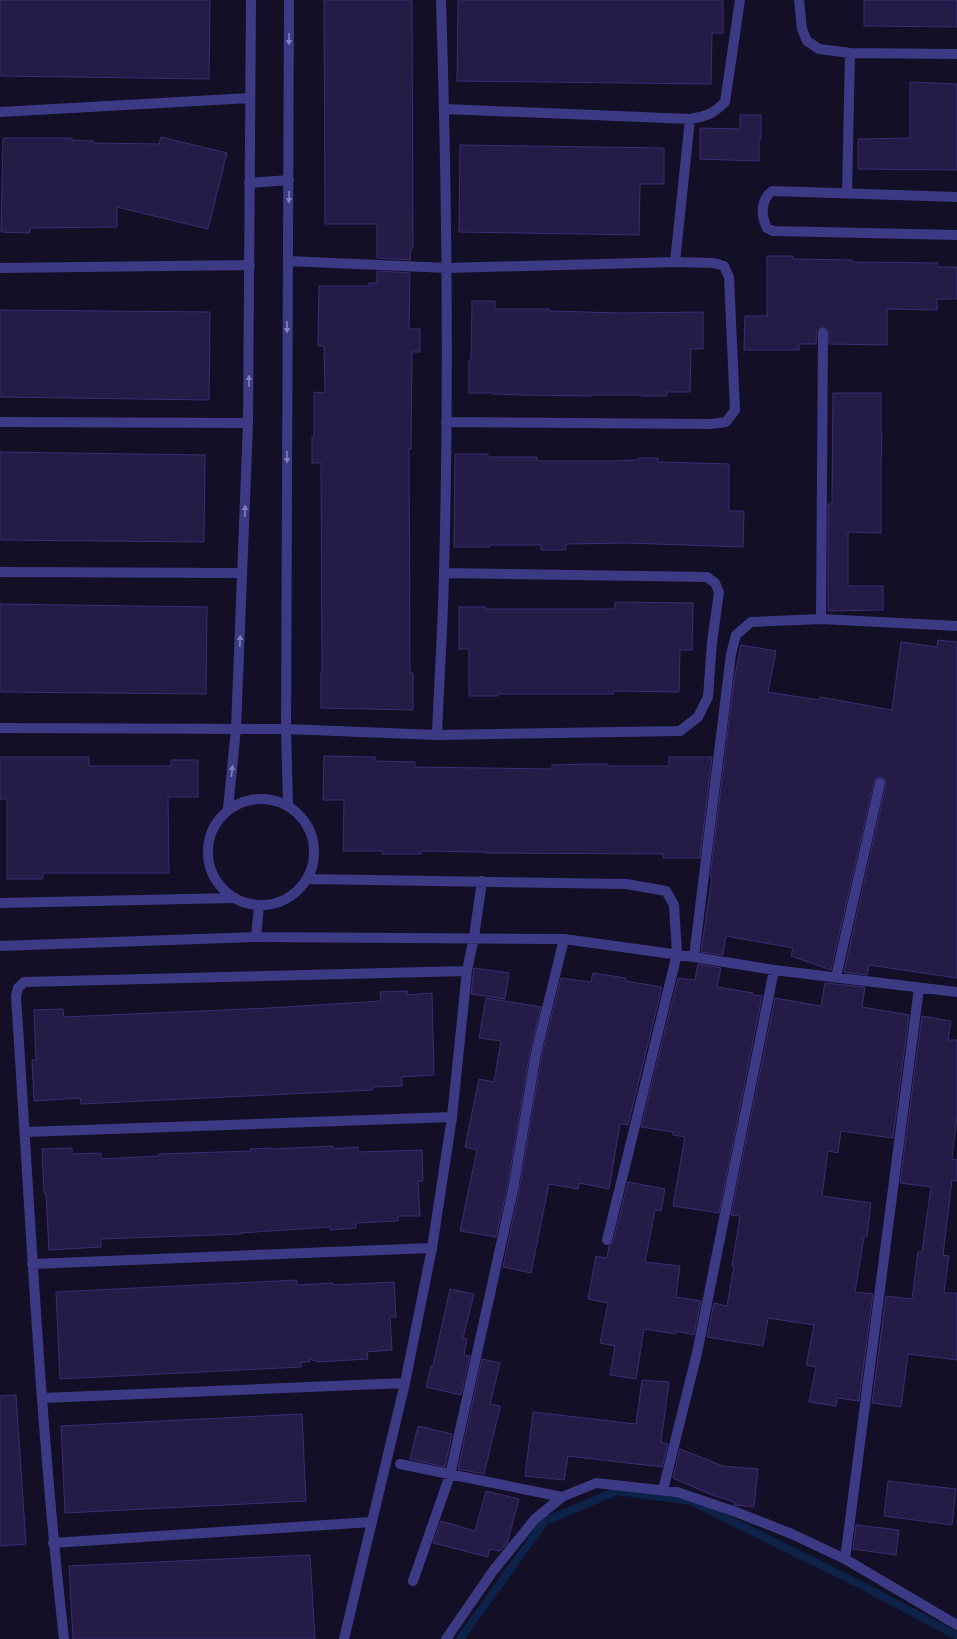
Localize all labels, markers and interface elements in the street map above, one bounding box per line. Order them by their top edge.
one-way arrow [286,33,292,46]
one-way arrow [285,191,292,203]
one-way arrow [284,321,291,333]
one-way arrow [246,374,252,387]
one-way arrow [284,451,290,464]
one-way arrow [241,505,248,517]
one-way arrow [236,635,243,647]
one-way arrow [229,765,235,777]

